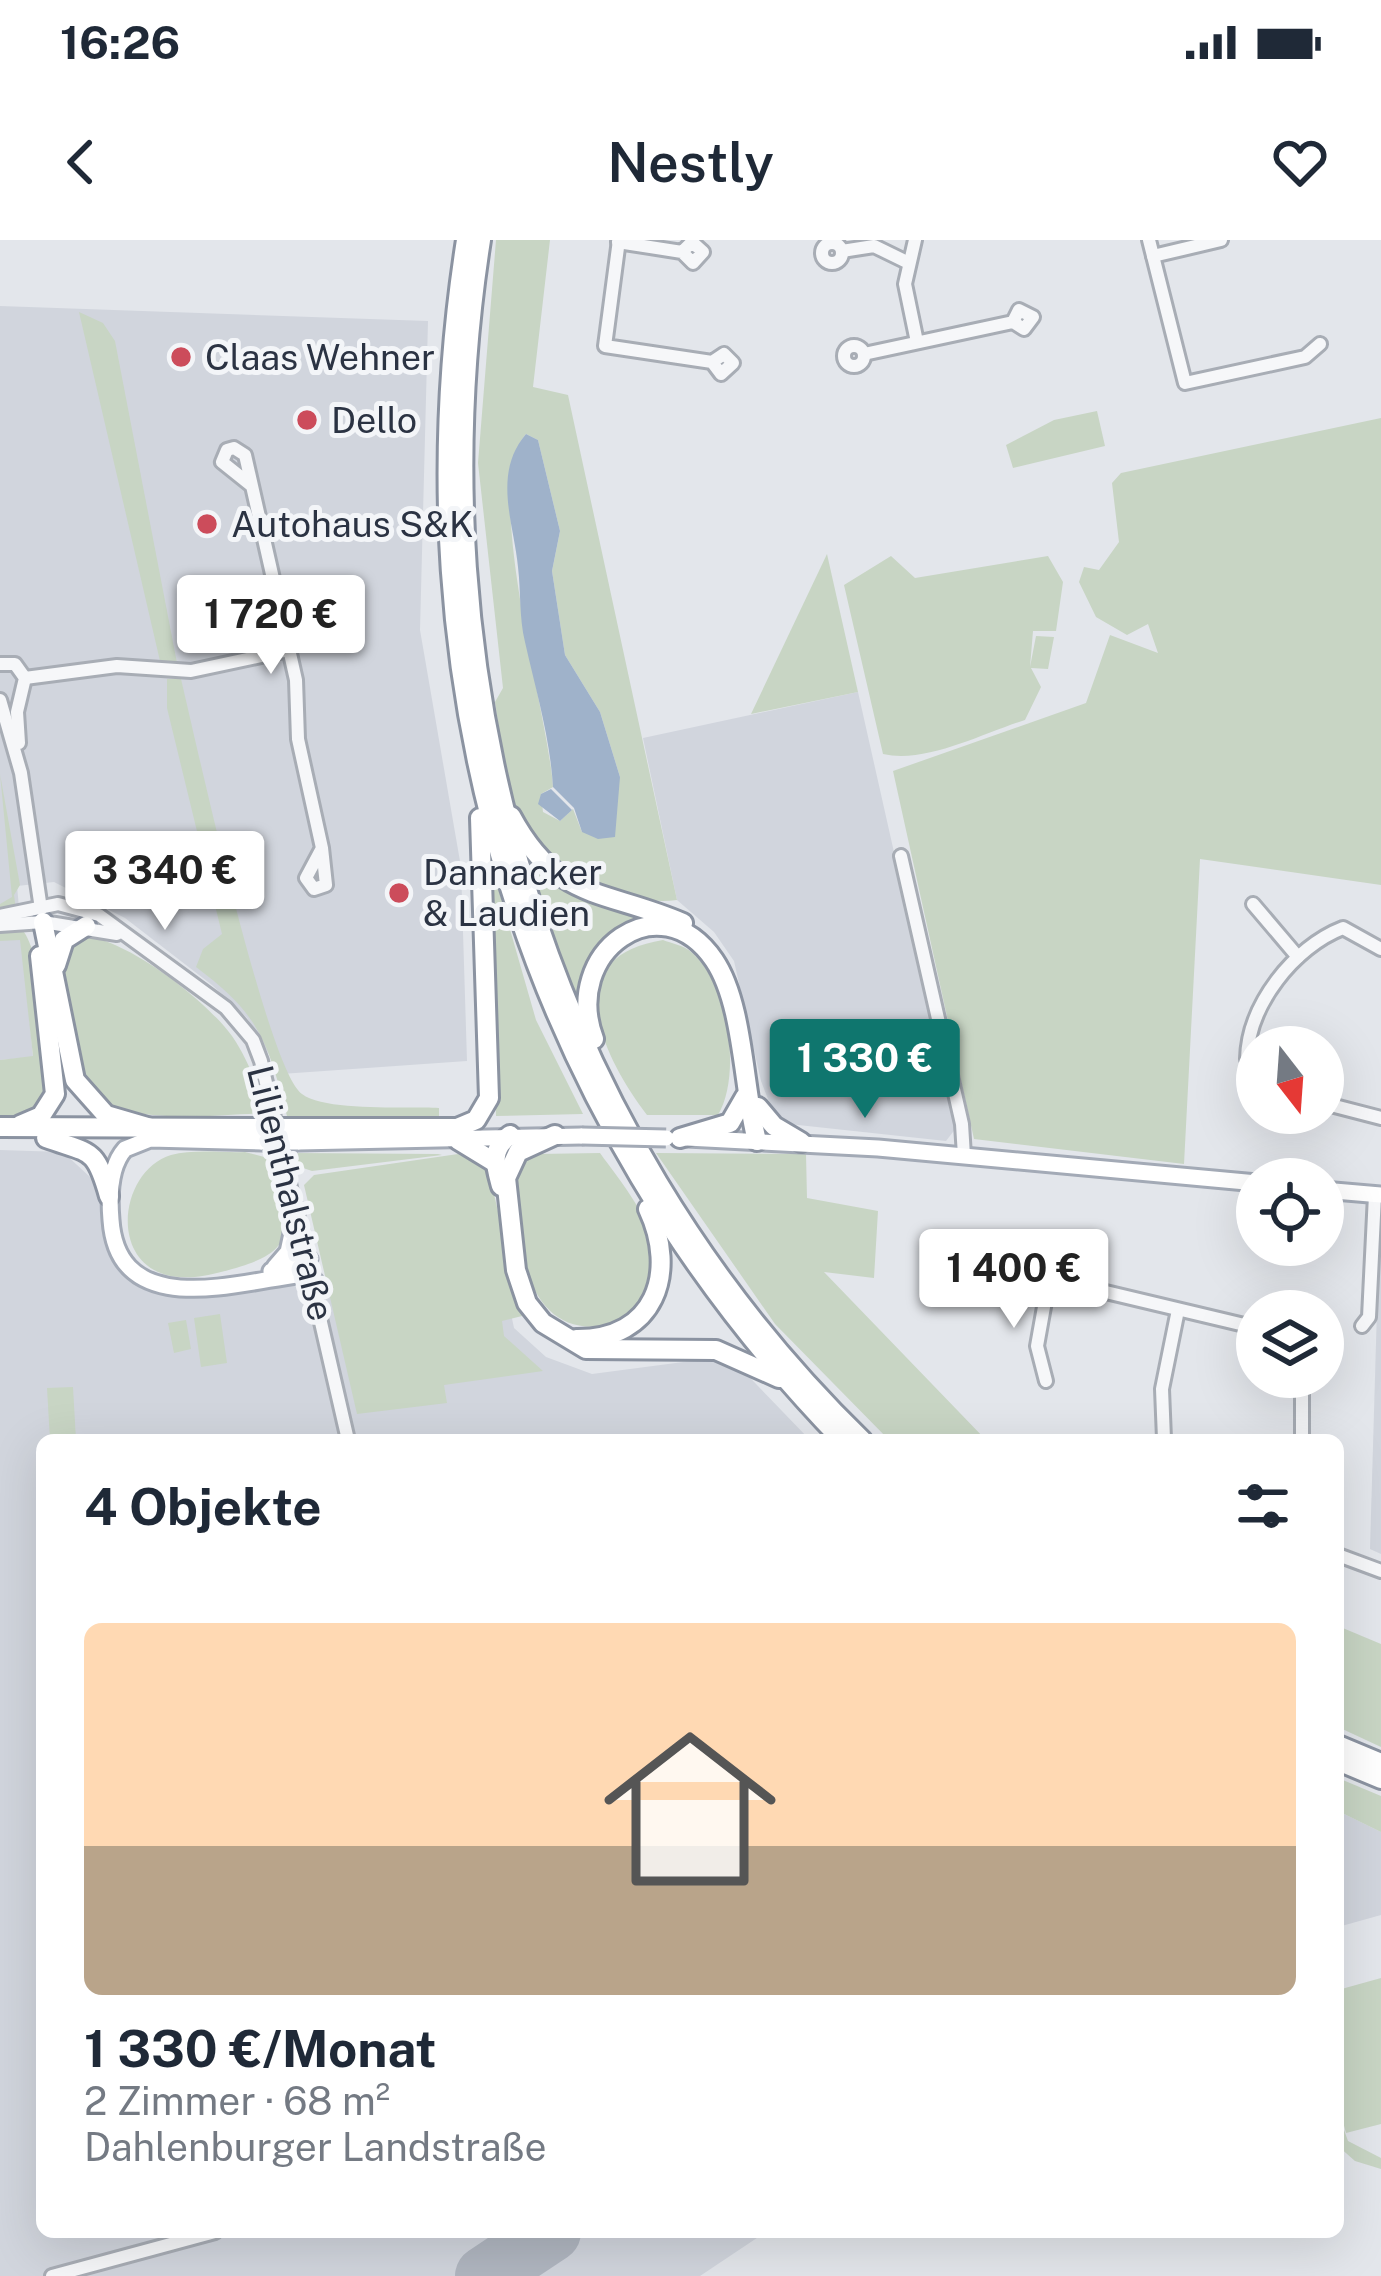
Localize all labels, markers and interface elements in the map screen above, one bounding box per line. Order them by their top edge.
text: 16:26 [60,16,180,69]
icon: back [48,129,114,195]
icon: heart [1267,129,1333,195]
text: Nestly [607,131,774,194]
place label: Claas Wehner [205,336,435,378]
marker: Claas Wehner [168,344,194,370]
place label: Dello [331,399,417,441]
marker: Dello [294,407,320,433]
place label: Autohaus S&K [231,503,474,545]
marker: Autohaus S&K [194,511,220,537]
pin: 1 720 € [160,575,382,677]
text: 1 720 € [204,591,338,637]
pin: 3 340 € [54,831,276,933]
text: 3 340 € [92,847,238,893]
place label: Dannacker & Laudien [423,851,602,934]
marker: Dannacker & Laudien [386,880,412,906]
pin: 1 330 € [754,1019,976,1121]
north arrow [1236,1026,1344,1134]
map controls [1236,1026,1344,1398]
text: 1 330 € [797,1035,933,1081]
street label: Lilienthalstraße [239,1061,343,1325]
button: locate [1236,1158,1344,1266]
pin: 1 400 € [903,1229,1125,1331]
text: 1 400 € [946,1245,1082,1291]
button: layers [1236,1290,1344,1398]
icon: filters [1230,1473,1296,1539]
text: 4 Objekte [84,1477,322,1536]
icon: home [582,1701,798,1917]
text: 1 330 €/Monat [84,2019,437,2078]
text: 2 Zimmer · 68 m² [84,2078,390,2124]
text: Dahlenburger Landstraße [84,2124,547,2170]

